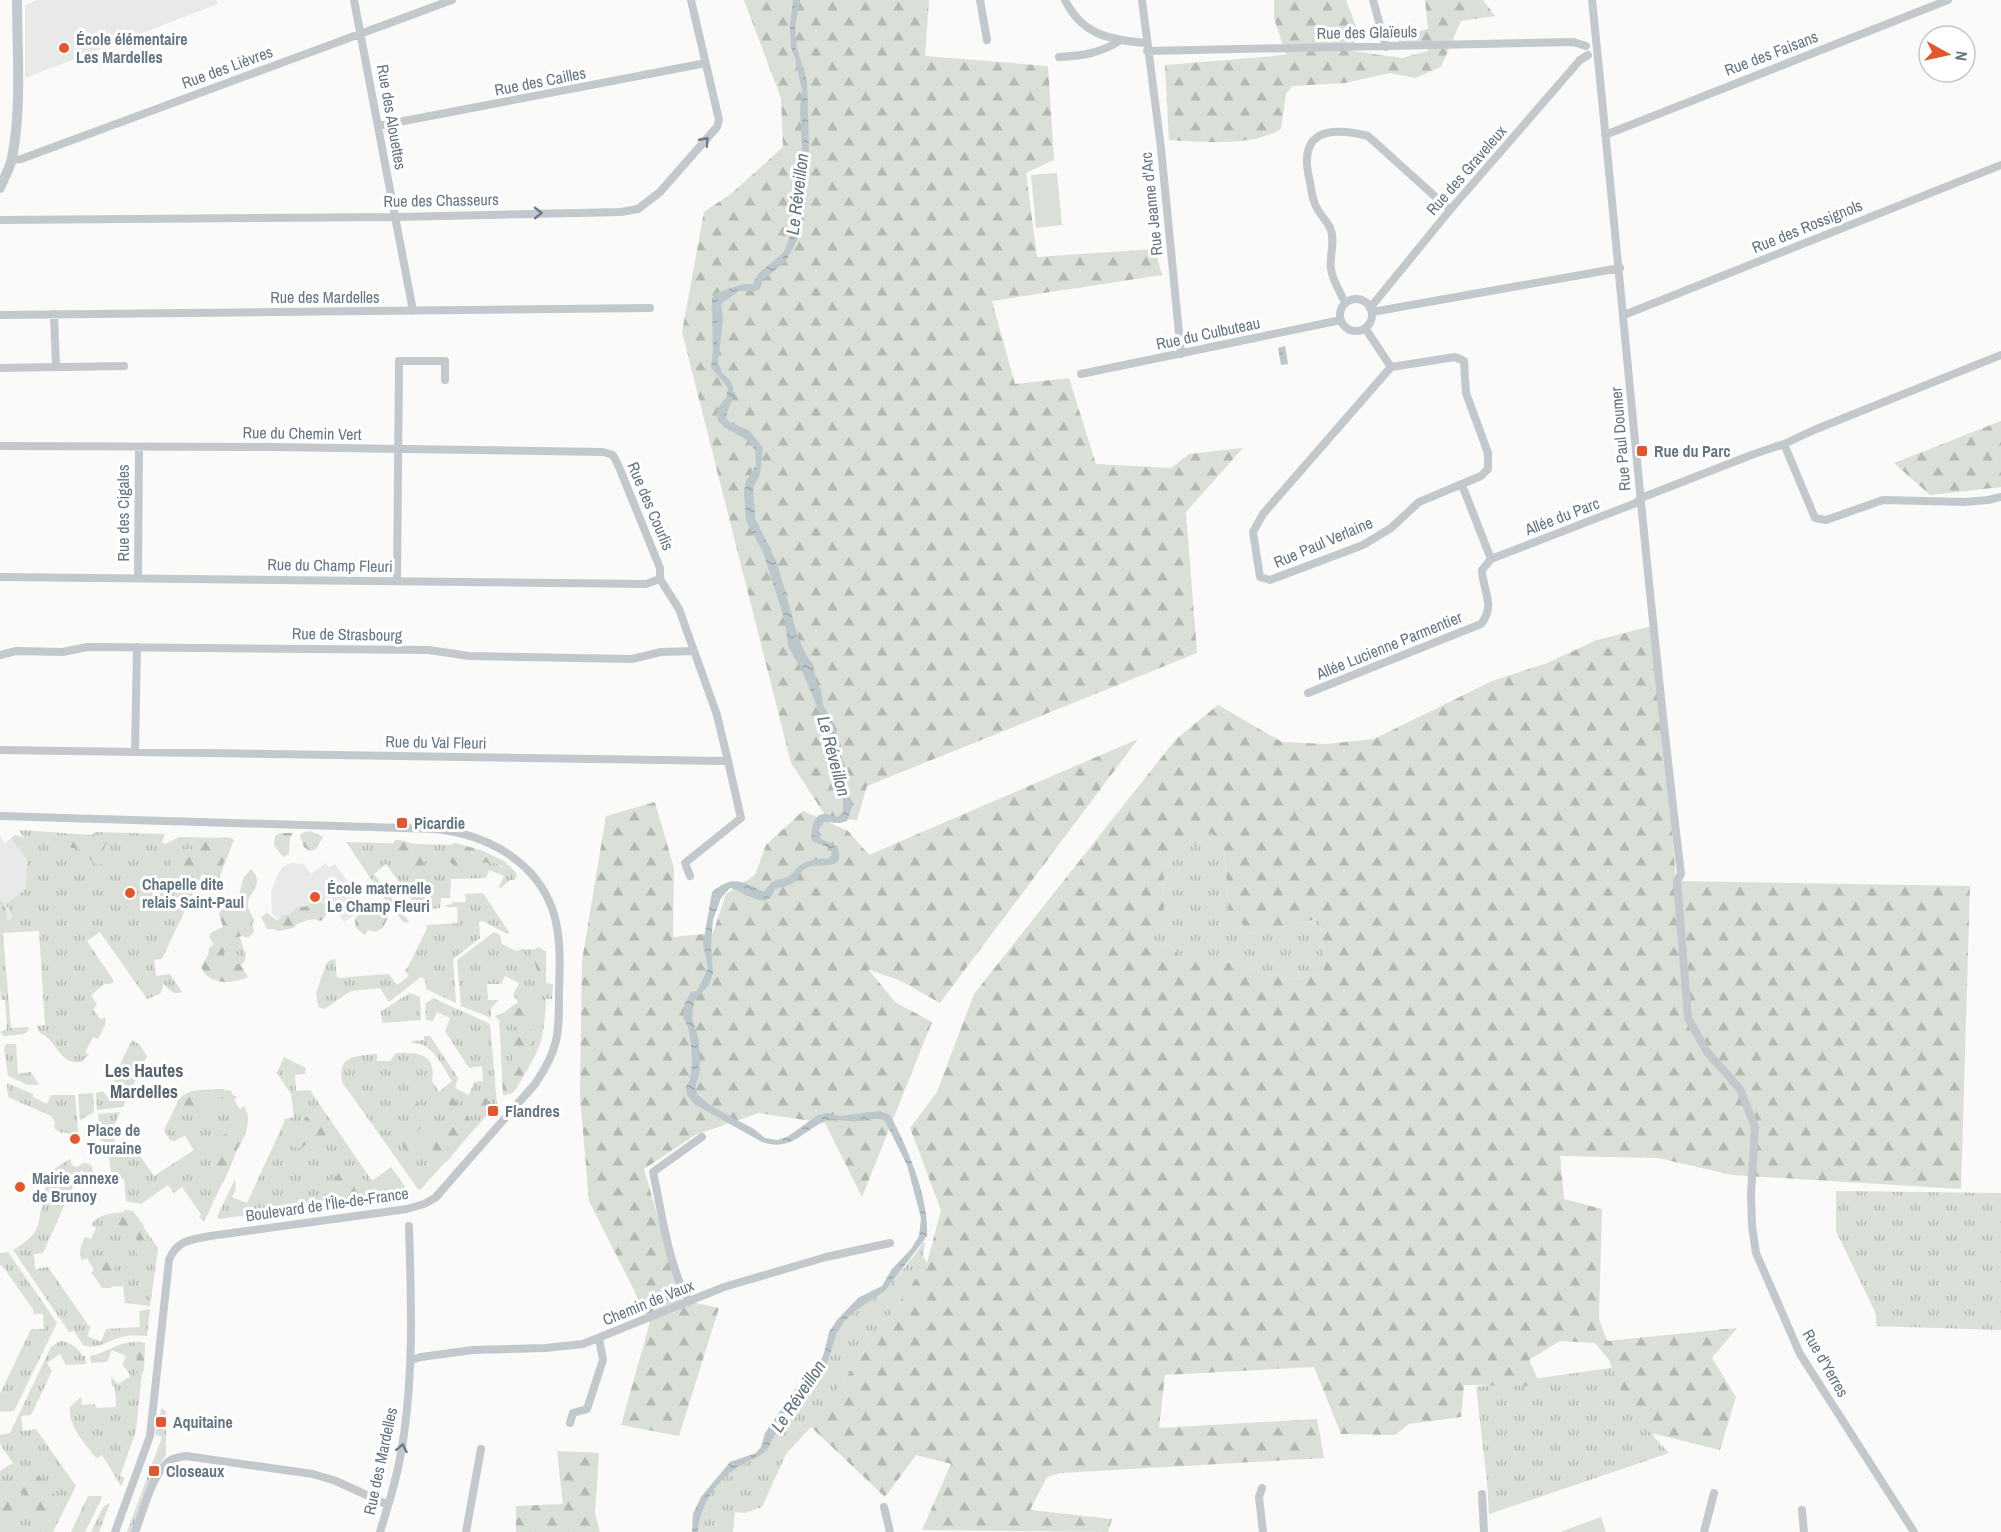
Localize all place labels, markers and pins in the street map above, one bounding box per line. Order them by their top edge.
place label: École élémentaire Les Mardelles [76,28,188,68]
marker: École élémentaire Les Mardelles [57,41,71,55]
place label: Rue du Parc [1654,440,1731,462]
marker: Rue du Parc [1635,444,1649,458]
place label: Picardie [414,812,465,834]
marker: Picardie [395,816,409,830]
place label: Chapelle dite relais Saint-Paul [142,873,244,913]
place label: École maternelle Le Champ Fleuri [327,877,431,917]
marker: Chapelle dite relais Saint-Paul [123,886,137,900]
marker: École maternelle Le Champ Fleuri [308,890,322,904]
place label: Flandres [505,1100,560,1122]
marker: Flandres [486,1104,500,1118]
place label: Place de Touraine [87,1119,141,1159]
marker: Place de Touraine [68,1132,82,1146]
place label: Mairie annexe de Brunoy [32,1167,119,1207]
marker: Mairie annexe de Brunoy [13,1180,27,1194]
place label: Aquitaine [173,1411,233,1433]
marker: Aquitaine [154,1415,168,1429]
place label: Closeaux [166,1460,225,1482]
marker: Closeaux [147,1464,161,1478]

